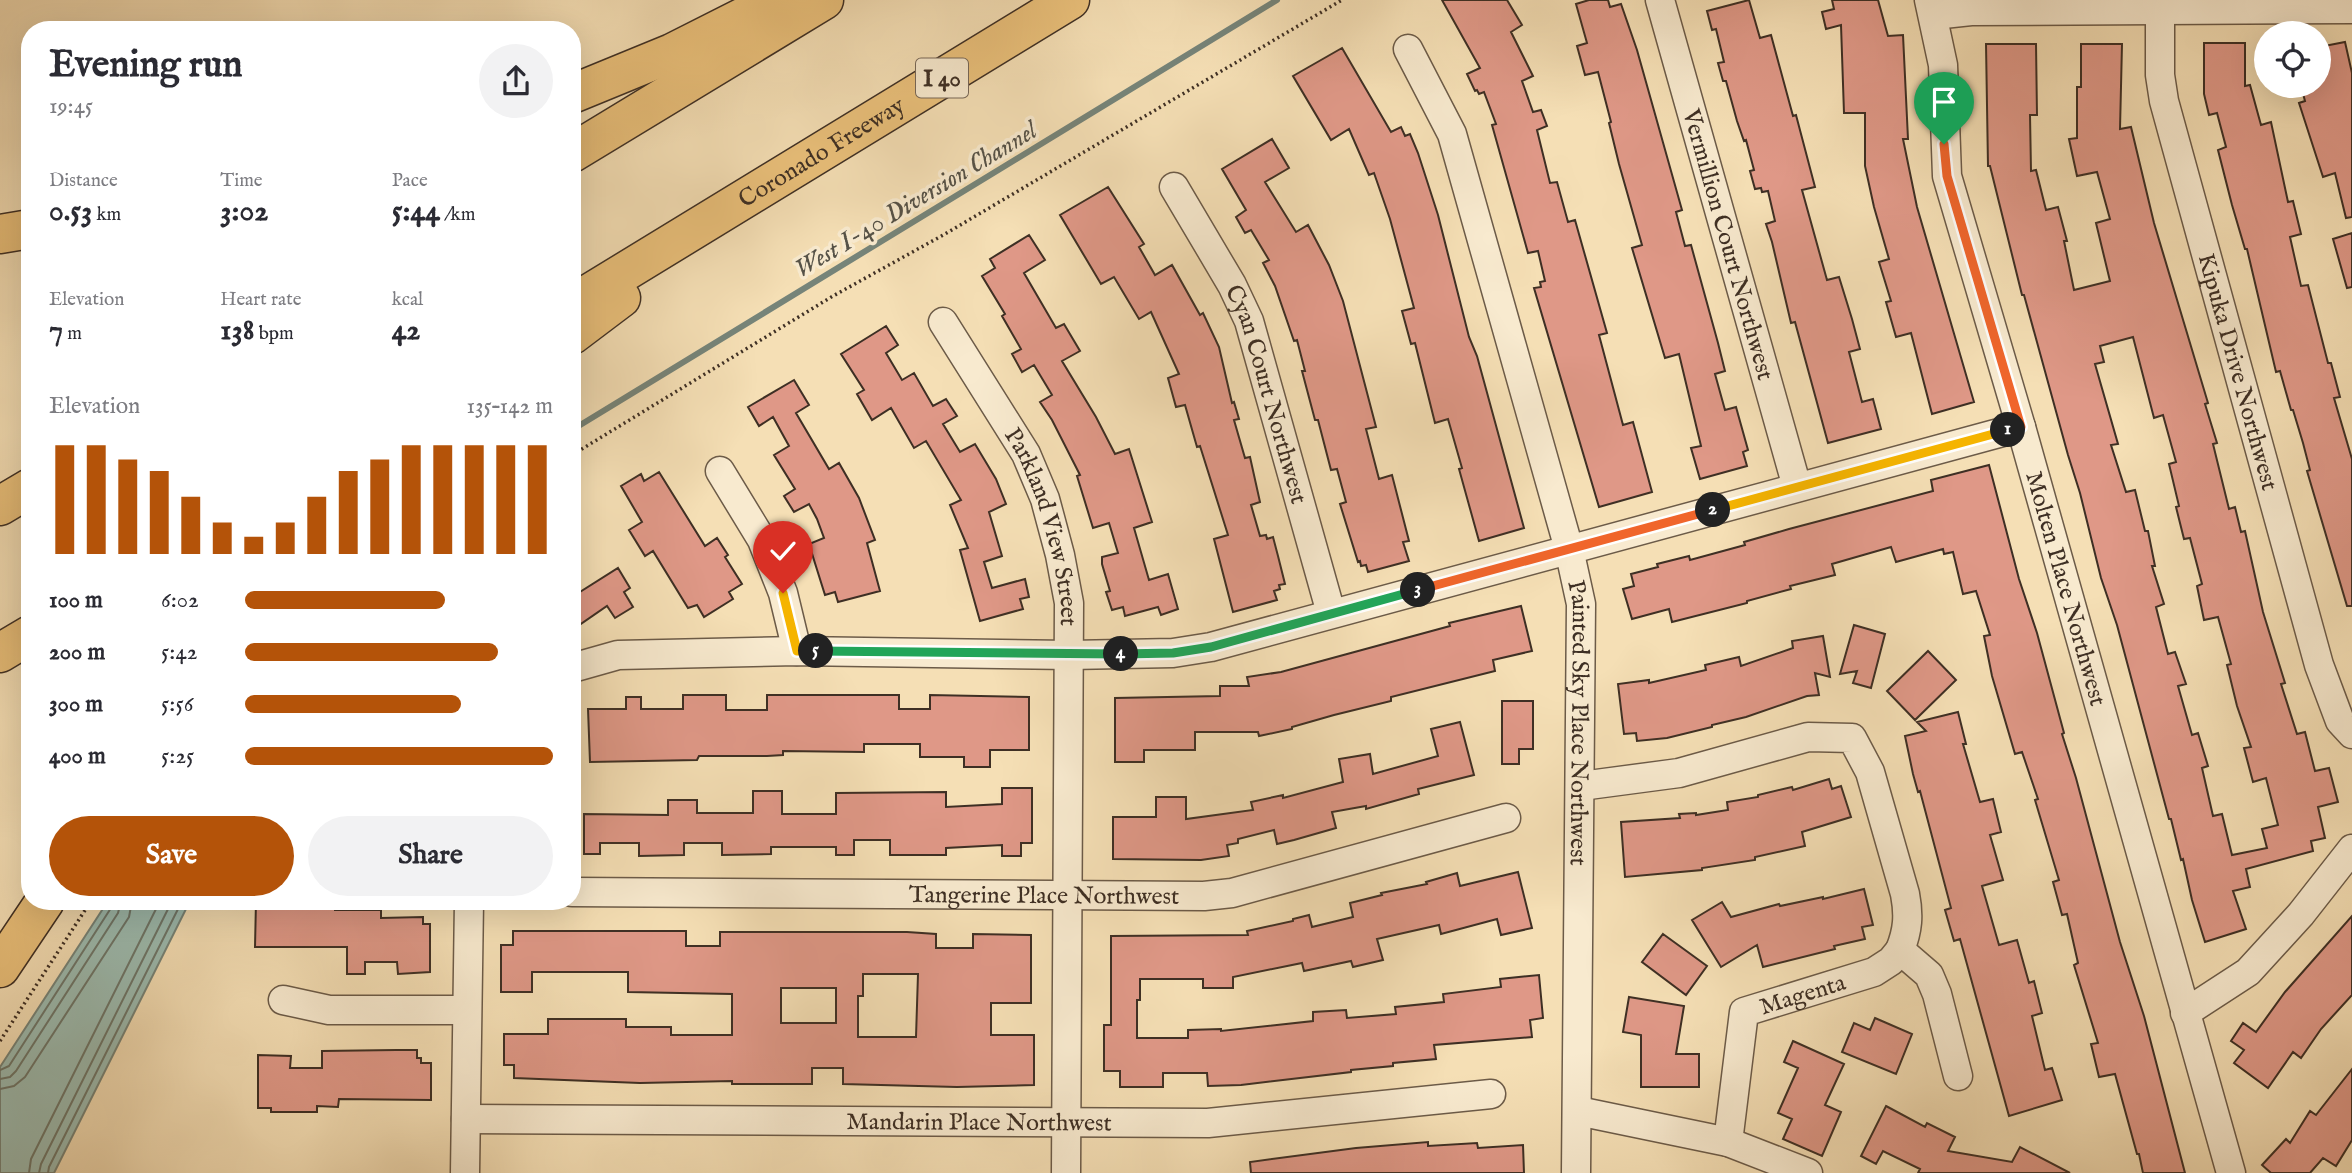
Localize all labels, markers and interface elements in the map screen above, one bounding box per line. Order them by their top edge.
map controls [2254,21,2331,98]
button: locate [2254,21,2331,98]
text: Evening run [49,42,243,90]
button: share [479,44,553,118]
road number: I 40 [916,58,968,97]
pin [1914,72,1974,144]
icon: arrive [1925,83,1963,121]
street label: Coronado Freeway [733,90,911,216]
text: 19:45 [49,92,93,121]
street label: Vermillion Court Northwest [1674,105,1780,384]
water label: West I-40 Diversion Channel [788,114,1045,286]
text: Distance [49,169,118,193]
text: Time [220,169,263,193]
text: Pace [392,169,428,193]
text: 0.53 [49,193,92,231]
text: 3:02 [220,193,268,231]
text: 5:44 [392,193,440,231]
text: km [92,203,121,227]
text: /km [440,203,475,227]
street label: Kipuka Drive Northwest [2190,250,2284,494]
street label: Cyan Court Northwest [1217,280,1314,508]
text: Elevation [49,288,124,312]
text: Heart rate [220,288,301,312]
text: kcal [392,288,423,312]
text: 7 [49,312,63,350]
text: 138 [220,312,254,350]
text: 42 [392,312,420,350]
text: m [63,322,82,346]
text: bpm [254,322,294,346]
text: Elevation [49,392,140,421]
text: 135–142 m [466,392,553,421]
pin: 1 [1990,412,2025,448]
text: 1 [2004,417,2011,441]
street label: Parkland View Street [996,422,1083,626]
street label: Molten Place Northwest [2017,468,2113,710]
pin: 2 [1696,492,1730,528]
text: 2 [1708,497,1717,521]
pin [753,521,813,593]
icon: check [764,532,802,570]
pin: 3 [1400,572,1436,608]
text: 3 [1414,577,1421,601]
street label: Painted Sky Place Northwest [1559,577,1595,866]
text: 100 m [49,586,103,615]
text: 6:02 [161,586,199,615]
pin: 5 [798,634,834,668]
pin: 4 [1104,636,1138,672]
text: 200 m [49,638,105,667]
text: 5:42 [161,638,197,667]
text: 5 [812,638,819,662]
text: 4 [1116,641,1125,665]
text: 300 m [49,690,103,719]
text: 5:56 [161,690,193,719]
text: 400 m [49,742,106,771]
text: 5:25 [161,742,194,771]
button: Save [49,816,294,896]
button: Share [308,816,553,896]
street label: Tangerine Place Northwest [909,880,1179,913]
street label: Magenta [1756,968,1850,1023]
street label: Mandarin Place Northwest [846,1107,1112,1139]

